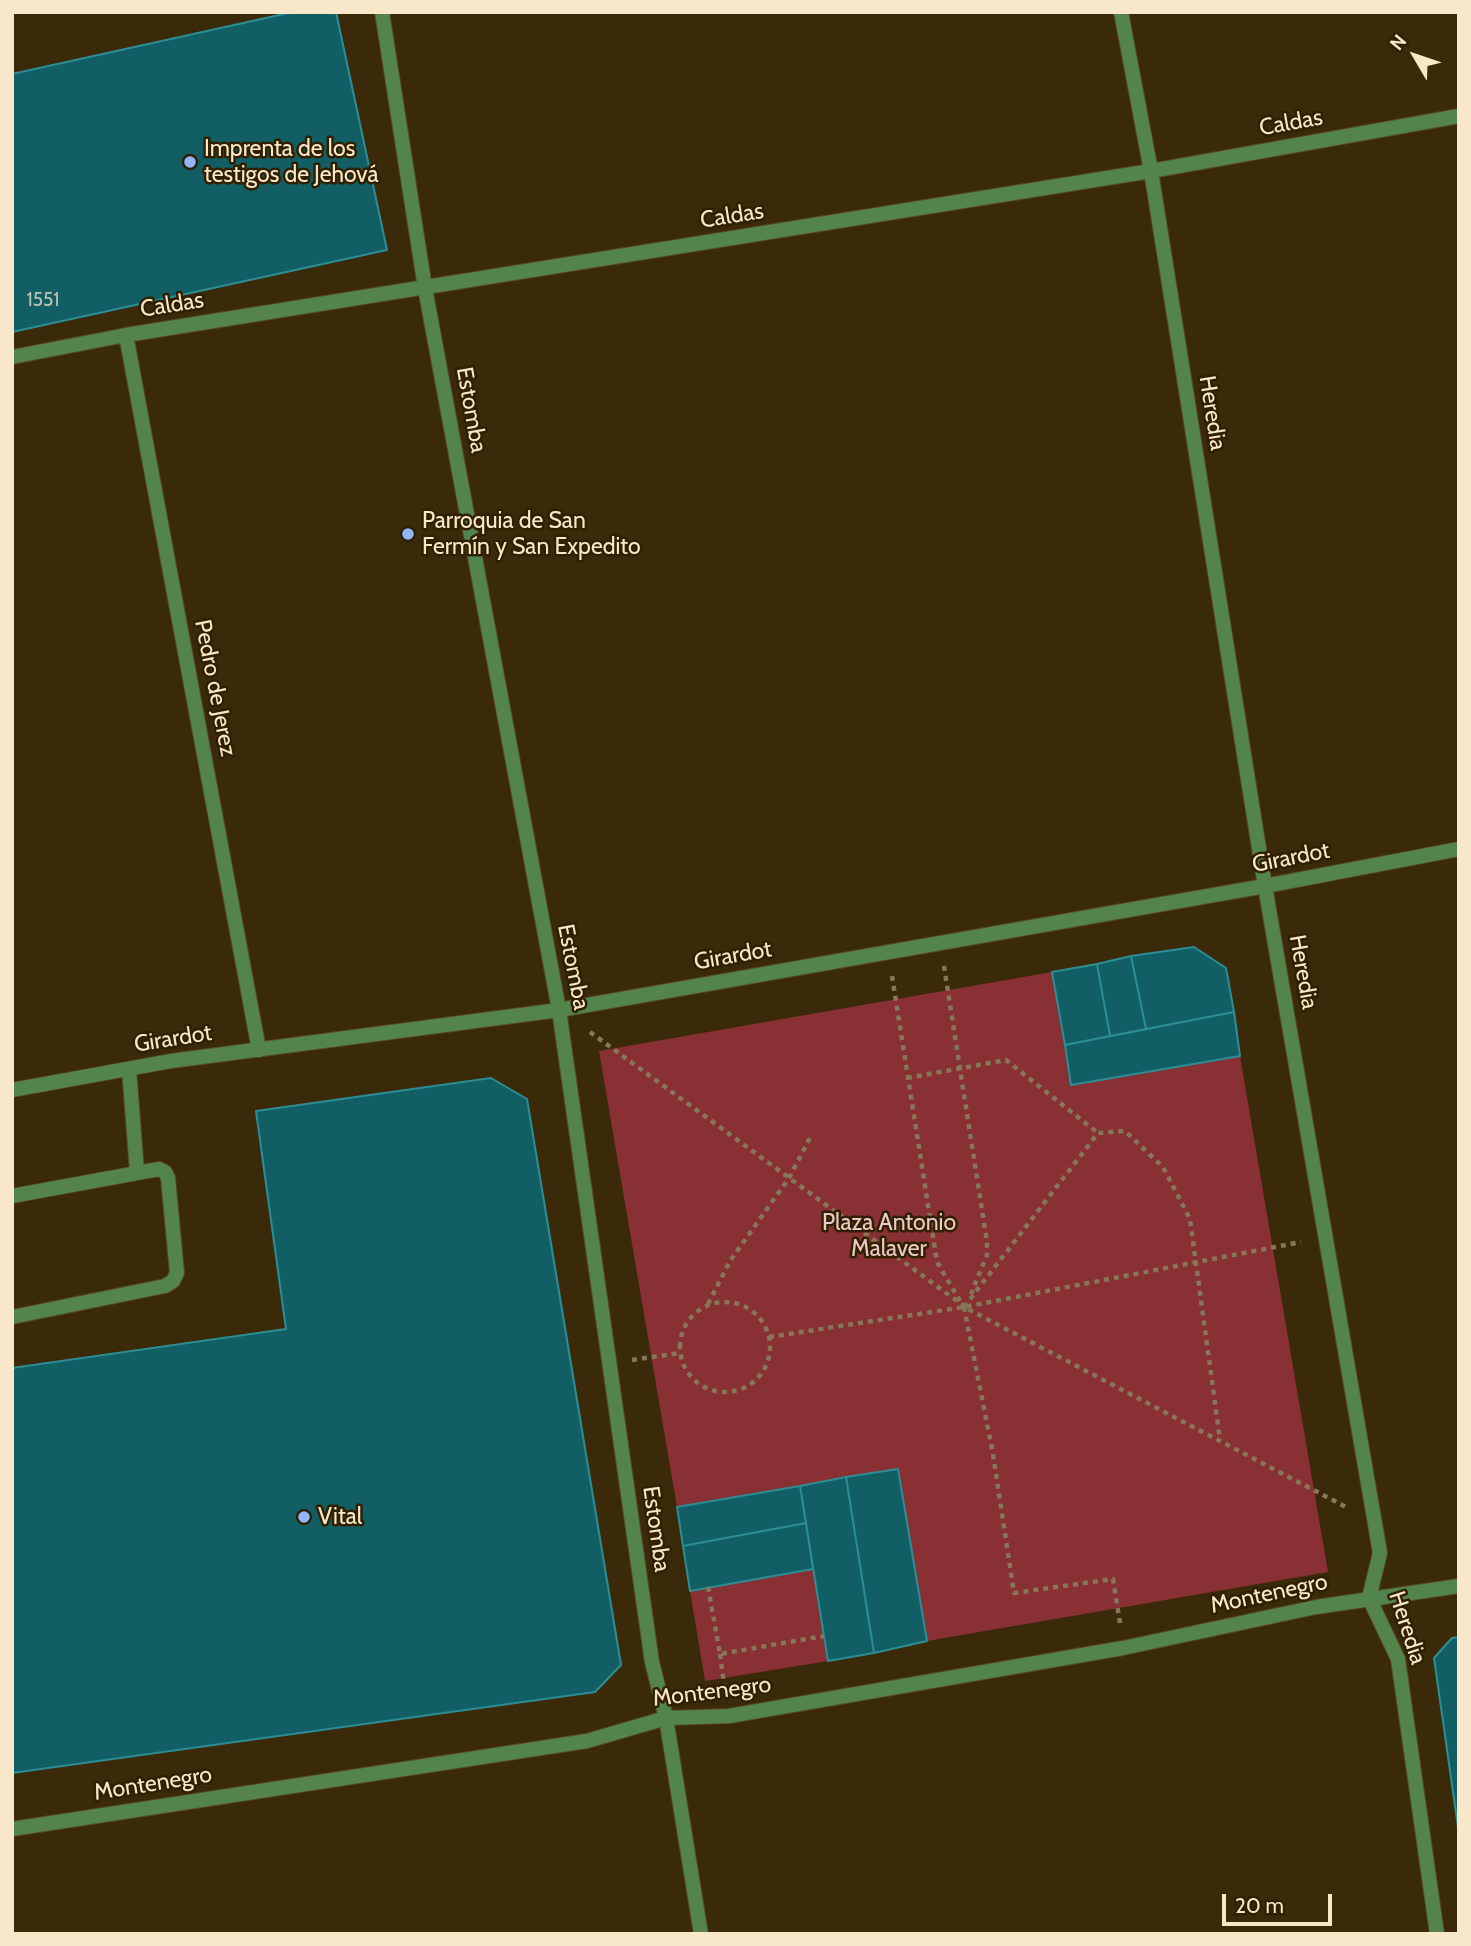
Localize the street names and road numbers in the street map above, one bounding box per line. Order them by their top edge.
street label: Caldas [1257,104,1325,142]
street label: Caldas [698,197,766,235]
street label: Caldas [138,286,206,324]
street label: Estomba [450,365,492,455]
street label: Heredia [1192,374,1232,452]
street label: Pedro de Jerez [188,617,242,759]
street label: Girardot [1250,837,1332,879]
street label: Estomba [551,922,595,1012]
street label: Heredia [1283,933,1323,1011]
street label: Girardot [692,936,774,976]
street label: Girardot [132,1019,214,1059]
street label: Estomba [636,1484,676,1574]
street label: Montenegro [1208,1568,1330,1620]
street label: Heredia [1382,1588,1432,1668]
street label: Montenegro [651,1671,773,1713]
street label: Montenegro [92,1761,214,1807]

